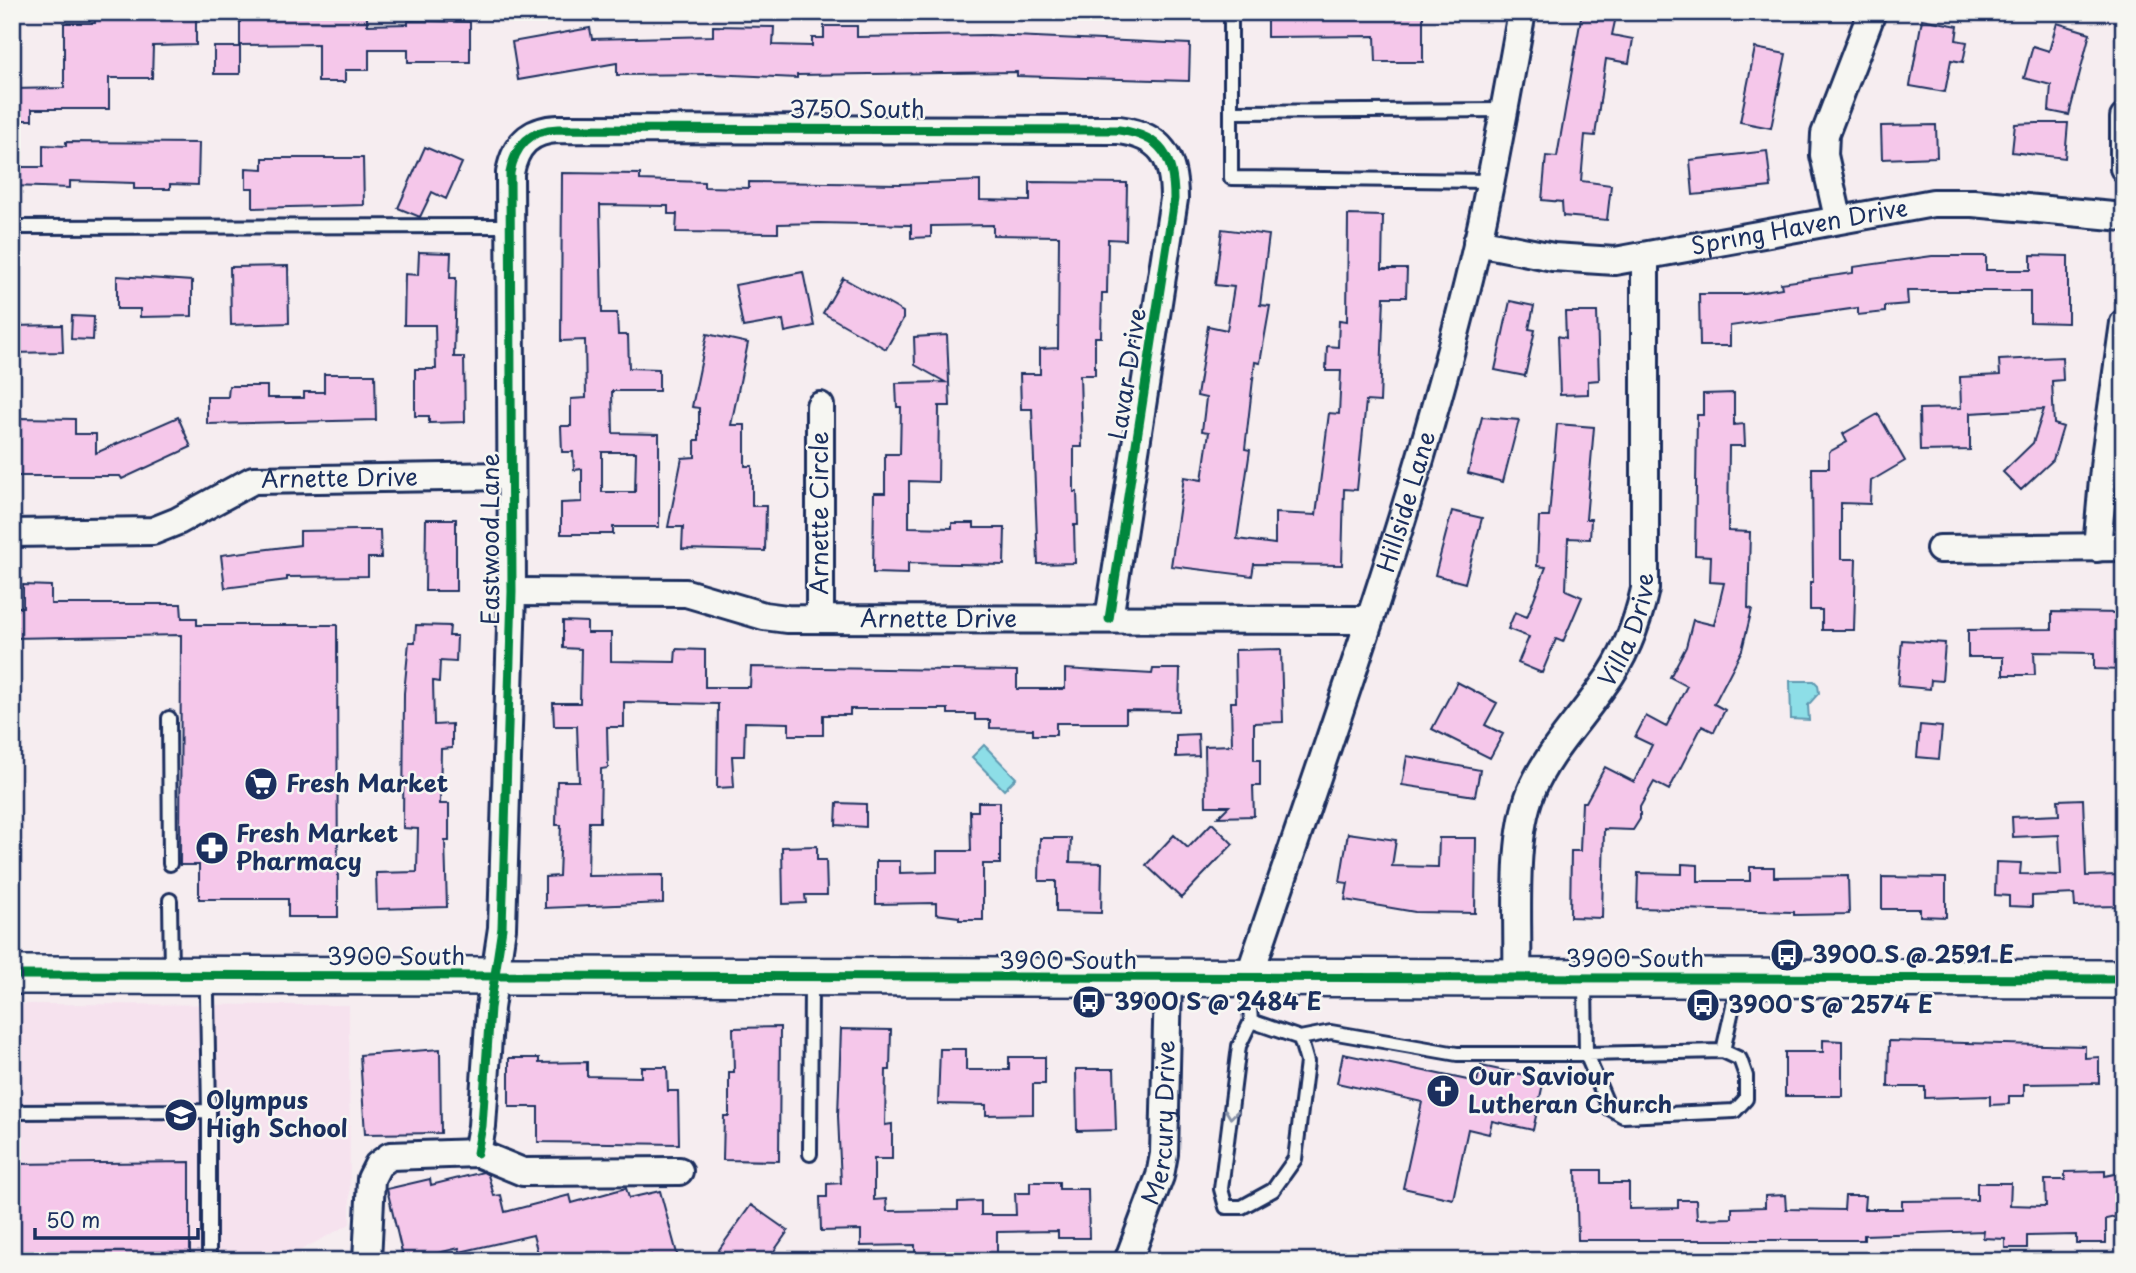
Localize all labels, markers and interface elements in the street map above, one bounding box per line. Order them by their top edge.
street label: 3750 South [789,90,925,126]
street label: Spring Haven Drive [1688,188,1910,263]
street label: Lavar Drive [1098,305,1154,442]
street label: Hillside Lane [1366,426,1443,576]
street label: Arnette Circle [800,431,836,595]
street label: Eastwood Lane [471,453,507,625]
street label: Arnette Drive [261,457,418,496]
street label: Villa Drive [1588,573,1661,694]
street label: Arnette Drive [860,599,1017,635]
place label: Fresh Market [286,764,448,800]
supermarket icon: Fresh Market [242,765,280,803]
place label: Fresh Market Pharmacy [236,814,398,878]
pharmacy icon: Fresh Market Pharmacy [193,829,231,867]
place label: 3900 S @ 2591 E [1812,935,2014,971]
bus stop icon: 3900 S @ 2591 E [1768,936,1806,974]
street label: 3900 South [327,937,465,973]
street label: 3900 South [1566,939,1704,975]
street label: 3900 South [999,941,1137,977]
place label: 3900 S @ 2484 E [1114,982,1322,1018]
bus stop icon: 3900 S @ 2484 E [1070,983,1108,1021]
place label: 3900 S @ 2574 E [1728,985,1933,1021]
bus stop icon: 3900 S @ 2574 E [1684,986,1722,1024]
street label: Mercury Drive [1131,1040,1183,1210]
place label: Our Saviour Lutheran Church [1468,1057,1672,1121]
church icon: Our Saviour Lutheran Church [1424,1072,1462,1110]
place label: Olympus High School [206,1081,348,1145]
school or university icon: Olympus High School [162,1096,200,1134]
one-way arrow [1223,1108,1238,1120]
scale bar [35,1196,198,1240]
text: 50 m [46,1203,100,1235]

